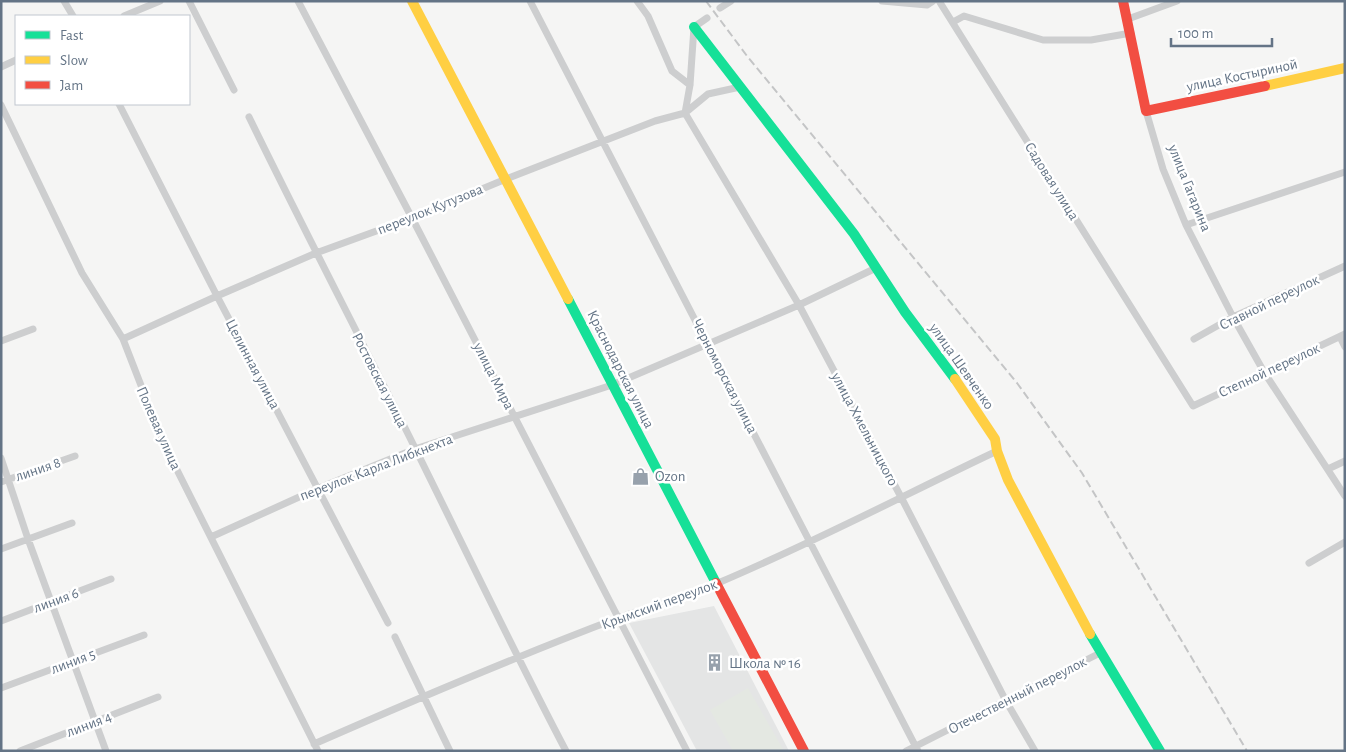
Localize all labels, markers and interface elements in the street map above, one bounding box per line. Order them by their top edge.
legend [15,15,190,105]
scale bar [1171,15,1272,47]
text: 100 m [1178,26,1213,41]
text: Fast [60,28,84,43]
text: Slow [60,53,88,68]
street label: улица Костыриной [1184,56,1299,95]
text: Jam [60,78,83,93]
street label: Садовая улица [1022,140,1082,223]
street label: улица Гагарина [1165,142,1214,234]
street label: переулок Кутузова [375,181,485,237]
street label: Ставной переулок [1217,272,1322,333]
street label: Краснодарская улица [584,308,657,431]
street label: Черноморская улица [689,316,760,436]
street label: Целинная улица [223,317,283,412]
street label: улица Шевченко [926,320,997,412]
street label: Ростовская улица [349,330,410,430]
street label: улица Мира [470,340,517,412]
street label: Степной переулок [1216,340,1322,400]
street label: улица Хмельницкого [828,369,901,488]
street label: Полевая улица [133,384,184,472]
street label: переулок Карла Либкнехта [298,431,455,504]
street label: линия 8 [14,455,63,484]
shop icon: Ozon [631,466,651,486]
place label: Ozon [655,469,685,484]
street label: Крымский переулок [599,577,719,632]
street label: линия 6 [32,585,81,616]
street label: линия 5 [49,646,97,677]
building icon: Школа № 16 [705,653,725,673]
street label: Отечественный переулок [946,654,1089,737]
place label: Школа № 16 [729,656,801,671]
street label: линия 4 [65,709,114,740]

